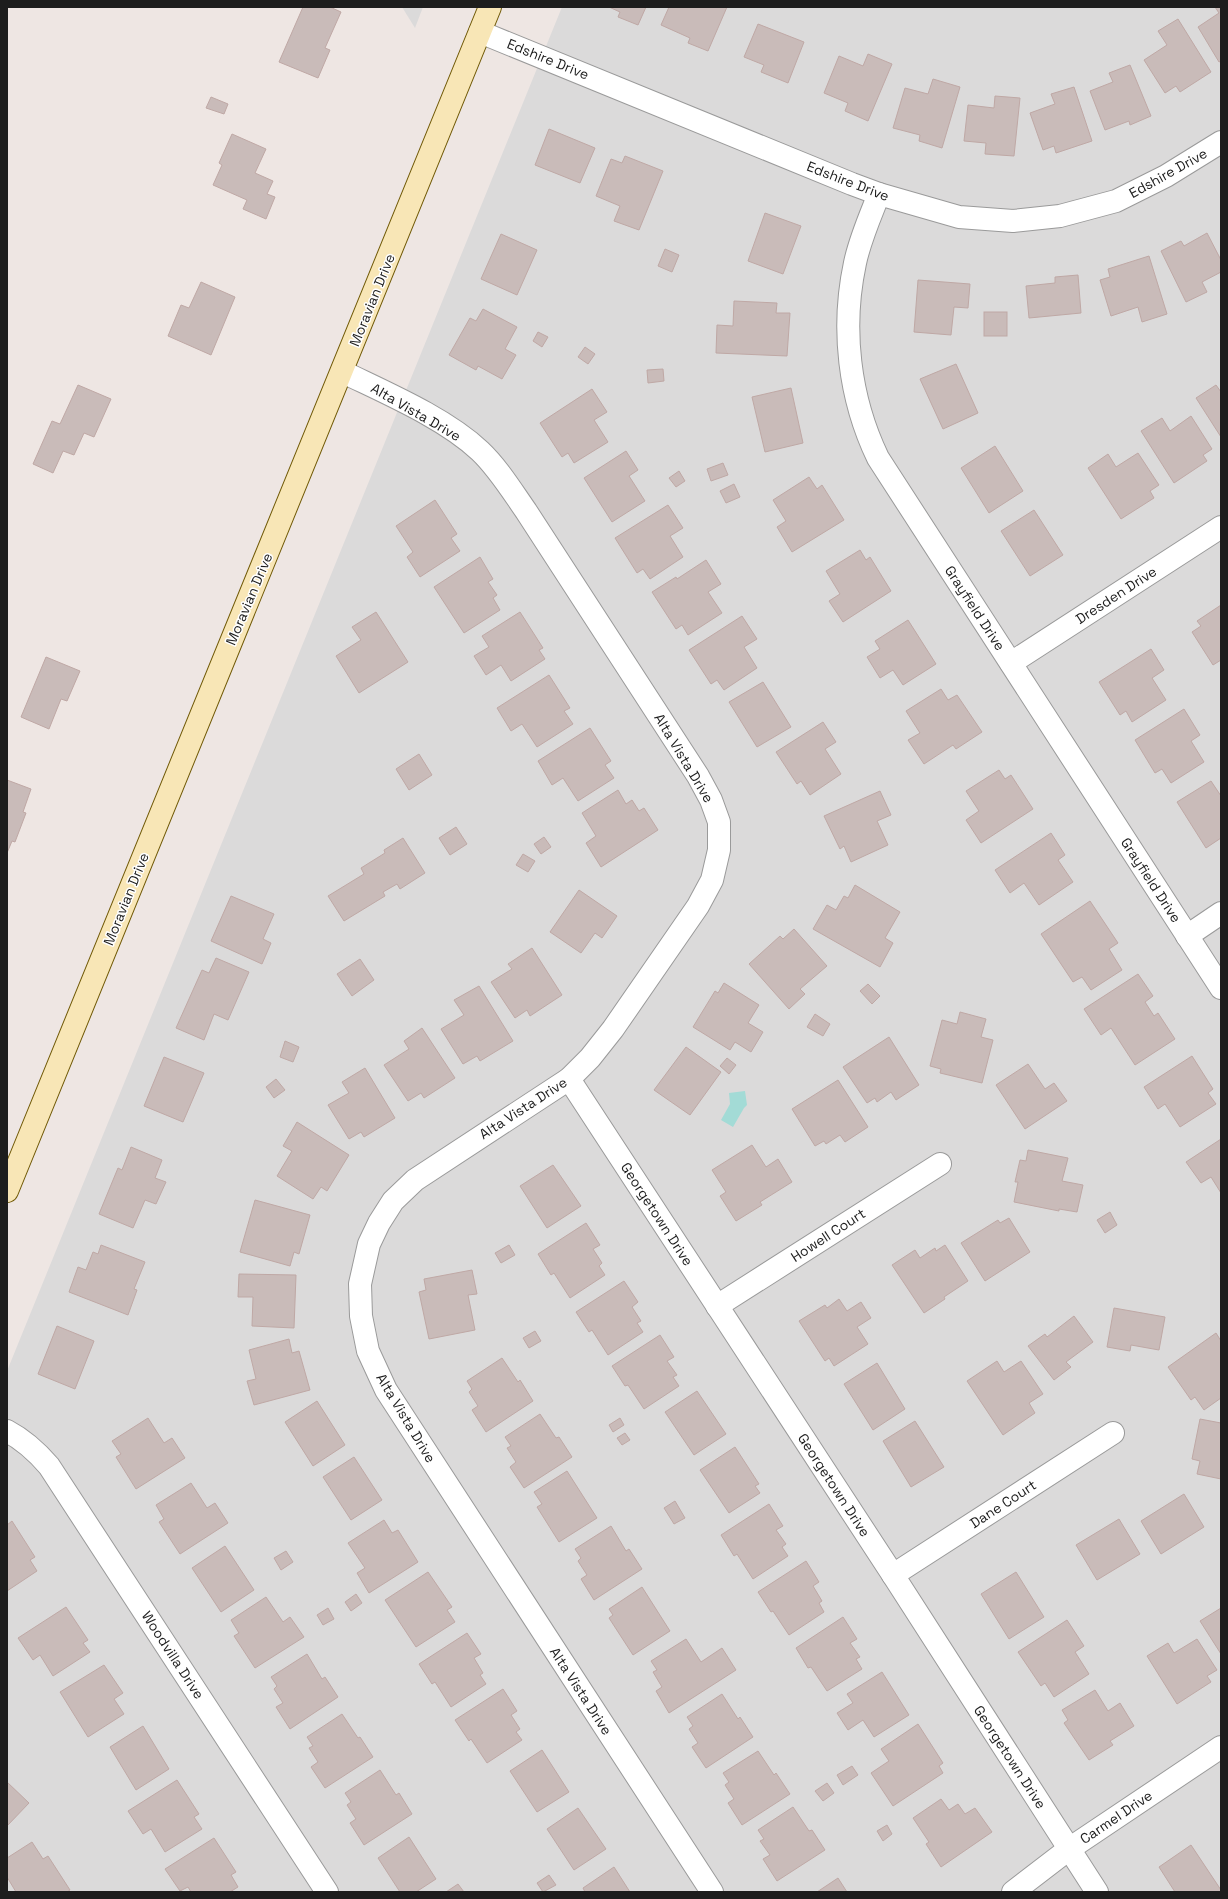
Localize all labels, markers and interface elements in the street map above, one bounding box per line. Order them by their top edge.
street label: Edshire Drive [504,34,592,84]
street label: Edshire Drive [1126,144,1210,202]
street label: Edshire Drive [804,157,892,205]
street label: Moravian Drive [345,251,399,349]
street label: Alta Vista Drive [368,379,464,445]
street label: Moravian Drive [222,550,276,648]
street label: Grayfield Drive [941,562,1009,654]
street label: Dresden Drive [1072,562,1160,628]
street label: Alta Vista Drive [650,710,718,806]
street label: Grayfield Drive [1117,834,1185,926]
street label: Moravian Drive [99,850,153,948]
street label: Alta Vista Drive [476,1073,570,1143]
street label: Georgetown Drive [617,1159,697,1269]
street label: Howell Court [787,1204,869,1266]
street label: Alta Vista Drive [372,1370,440,1466]
street label: Georgetown Drive [794,1430,874,1540]
street label: Dane Court [966,1476,1040,1532]
street label: Woodvilla Drive [138,1608,208,1702]
street label: Alta Vista Drive [546,1644,616,1738]
street label: Georgetown Drive [970,1702,1050,1812]
street label: Carmel Drive [1076,1786,1156,1848]

